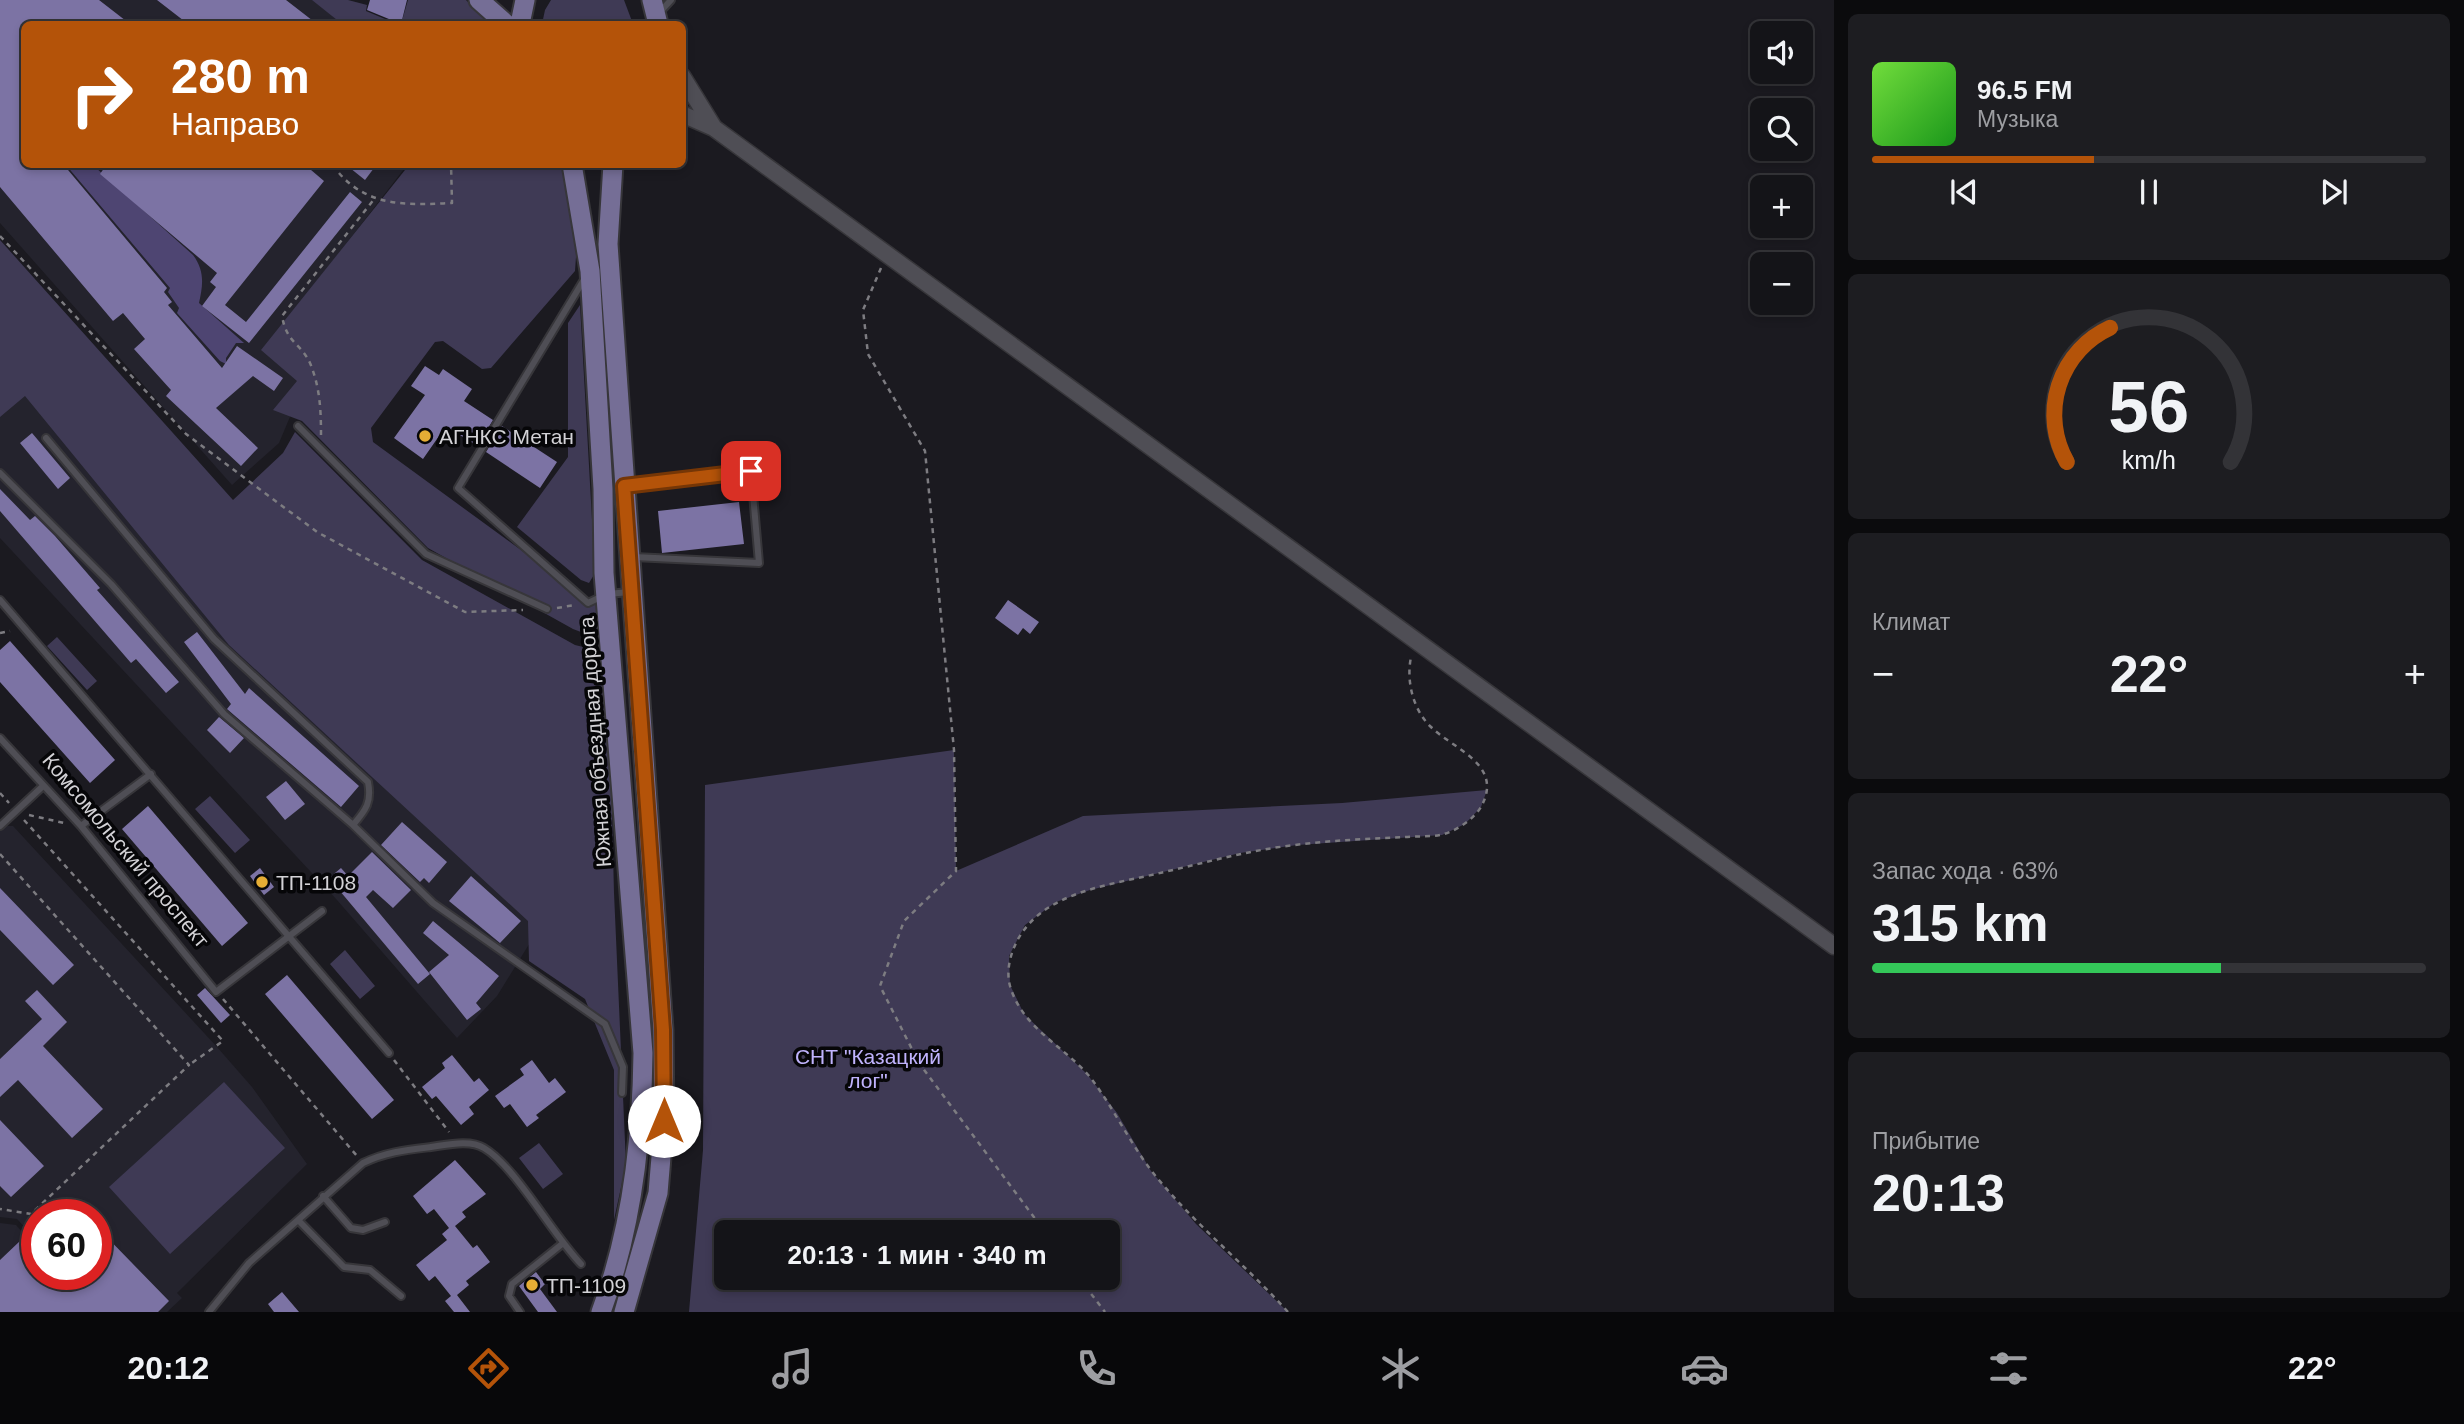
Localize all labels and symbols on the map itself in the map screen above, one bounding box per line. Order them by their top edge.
place label: АГНКС Метан [439,425,574,448]
marker: АГНКС Метан [417,428,433,444]
pin [721,441,781,501]
street label: Южная объездная дорога [575,616,615,868]
street label: Комсомольский проспект [38,748,214,952]
place label: ТП-1108 [276,871,356,894]
marker: ТП-1108 [254,874,270,890]
park label: СНТ "Казацкий лог" [795,1045,941,1092]
position arrow [627,1084,701,1158]
speed limit sign: 60 [21,1199,112,1290]
place label: ТП-1109 [546,1274,626,1297]
marker: ТП-1109 [524,1277,540,1293]

